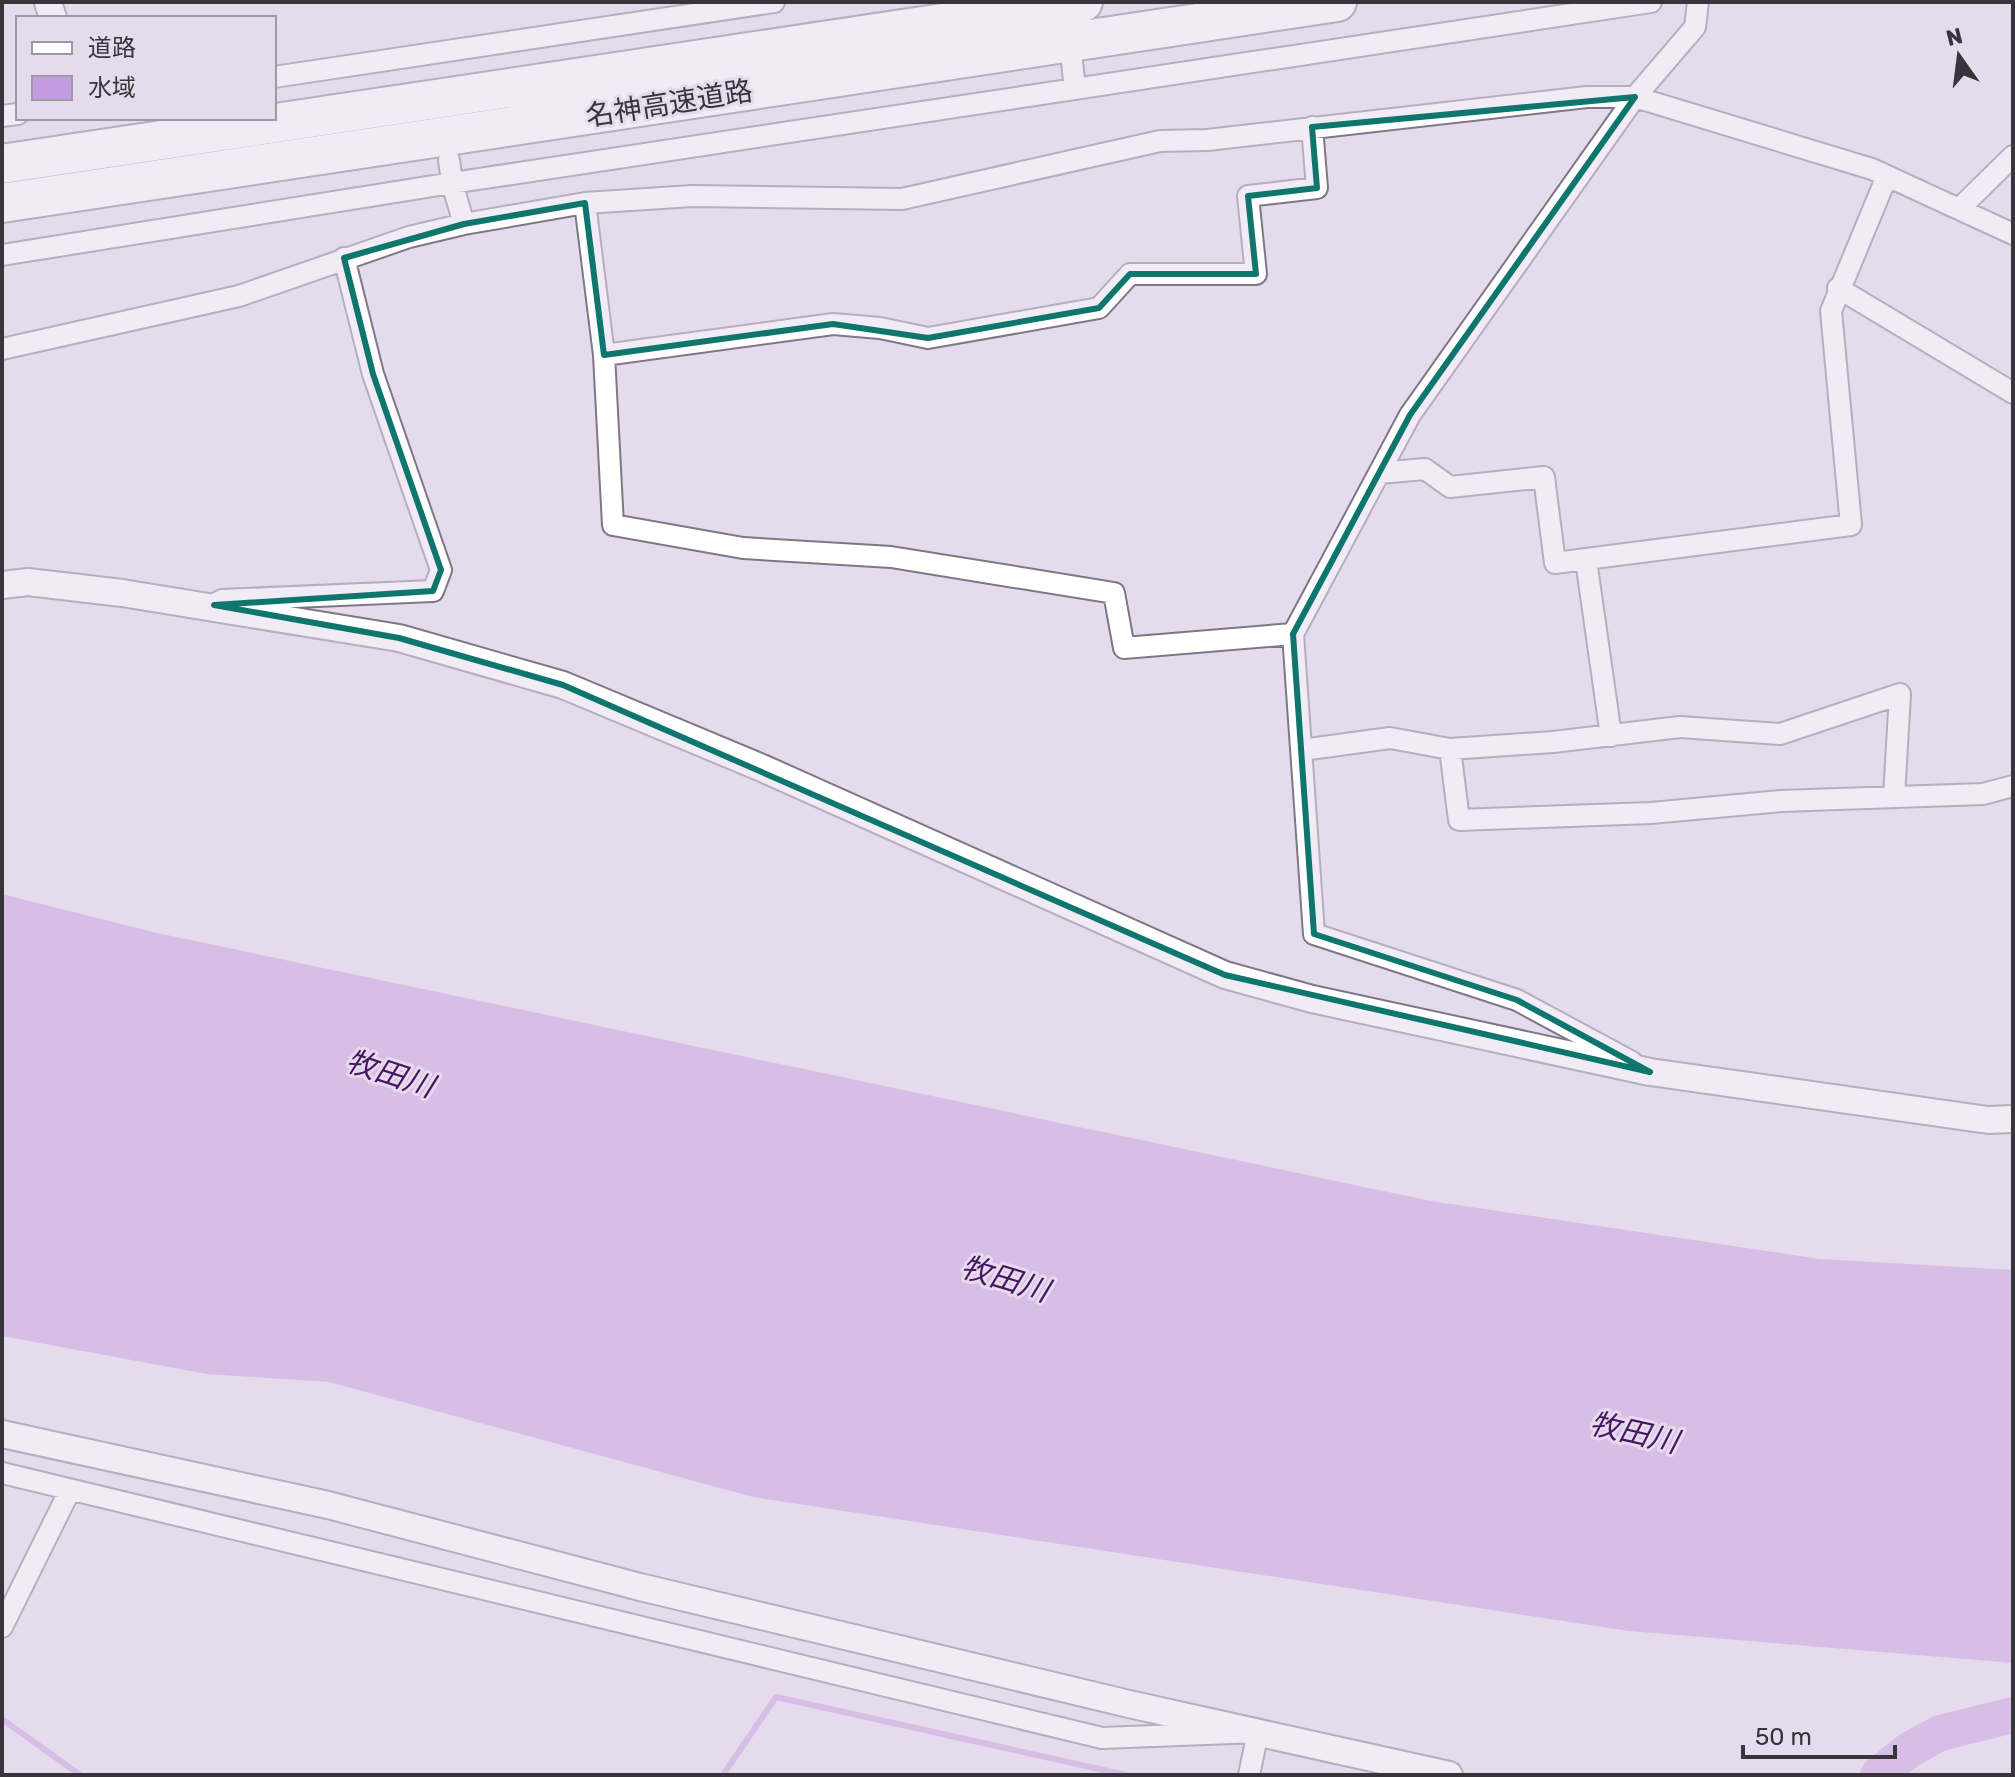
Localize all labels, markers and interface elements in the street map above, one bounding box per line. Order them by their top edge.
legend [16,16,276,120]
north arrow [1919,16,1999,96]
text: N [1943,22,1965,52]
text: 道路 [88,34,136,62]
text: 水域 [88,74,136,102]
street label: 名神高速道路 [584,74,755,133]
water label: 牧田川 [342,1043,441,1106]
water label: 牧田川 [957,1249,1056,1310]
water label: 牧田川 [1586,1405,1685,1461]
scale bar [1743,1709,1895,1759]
text: 50 m [1755,1723,1812,1751]

